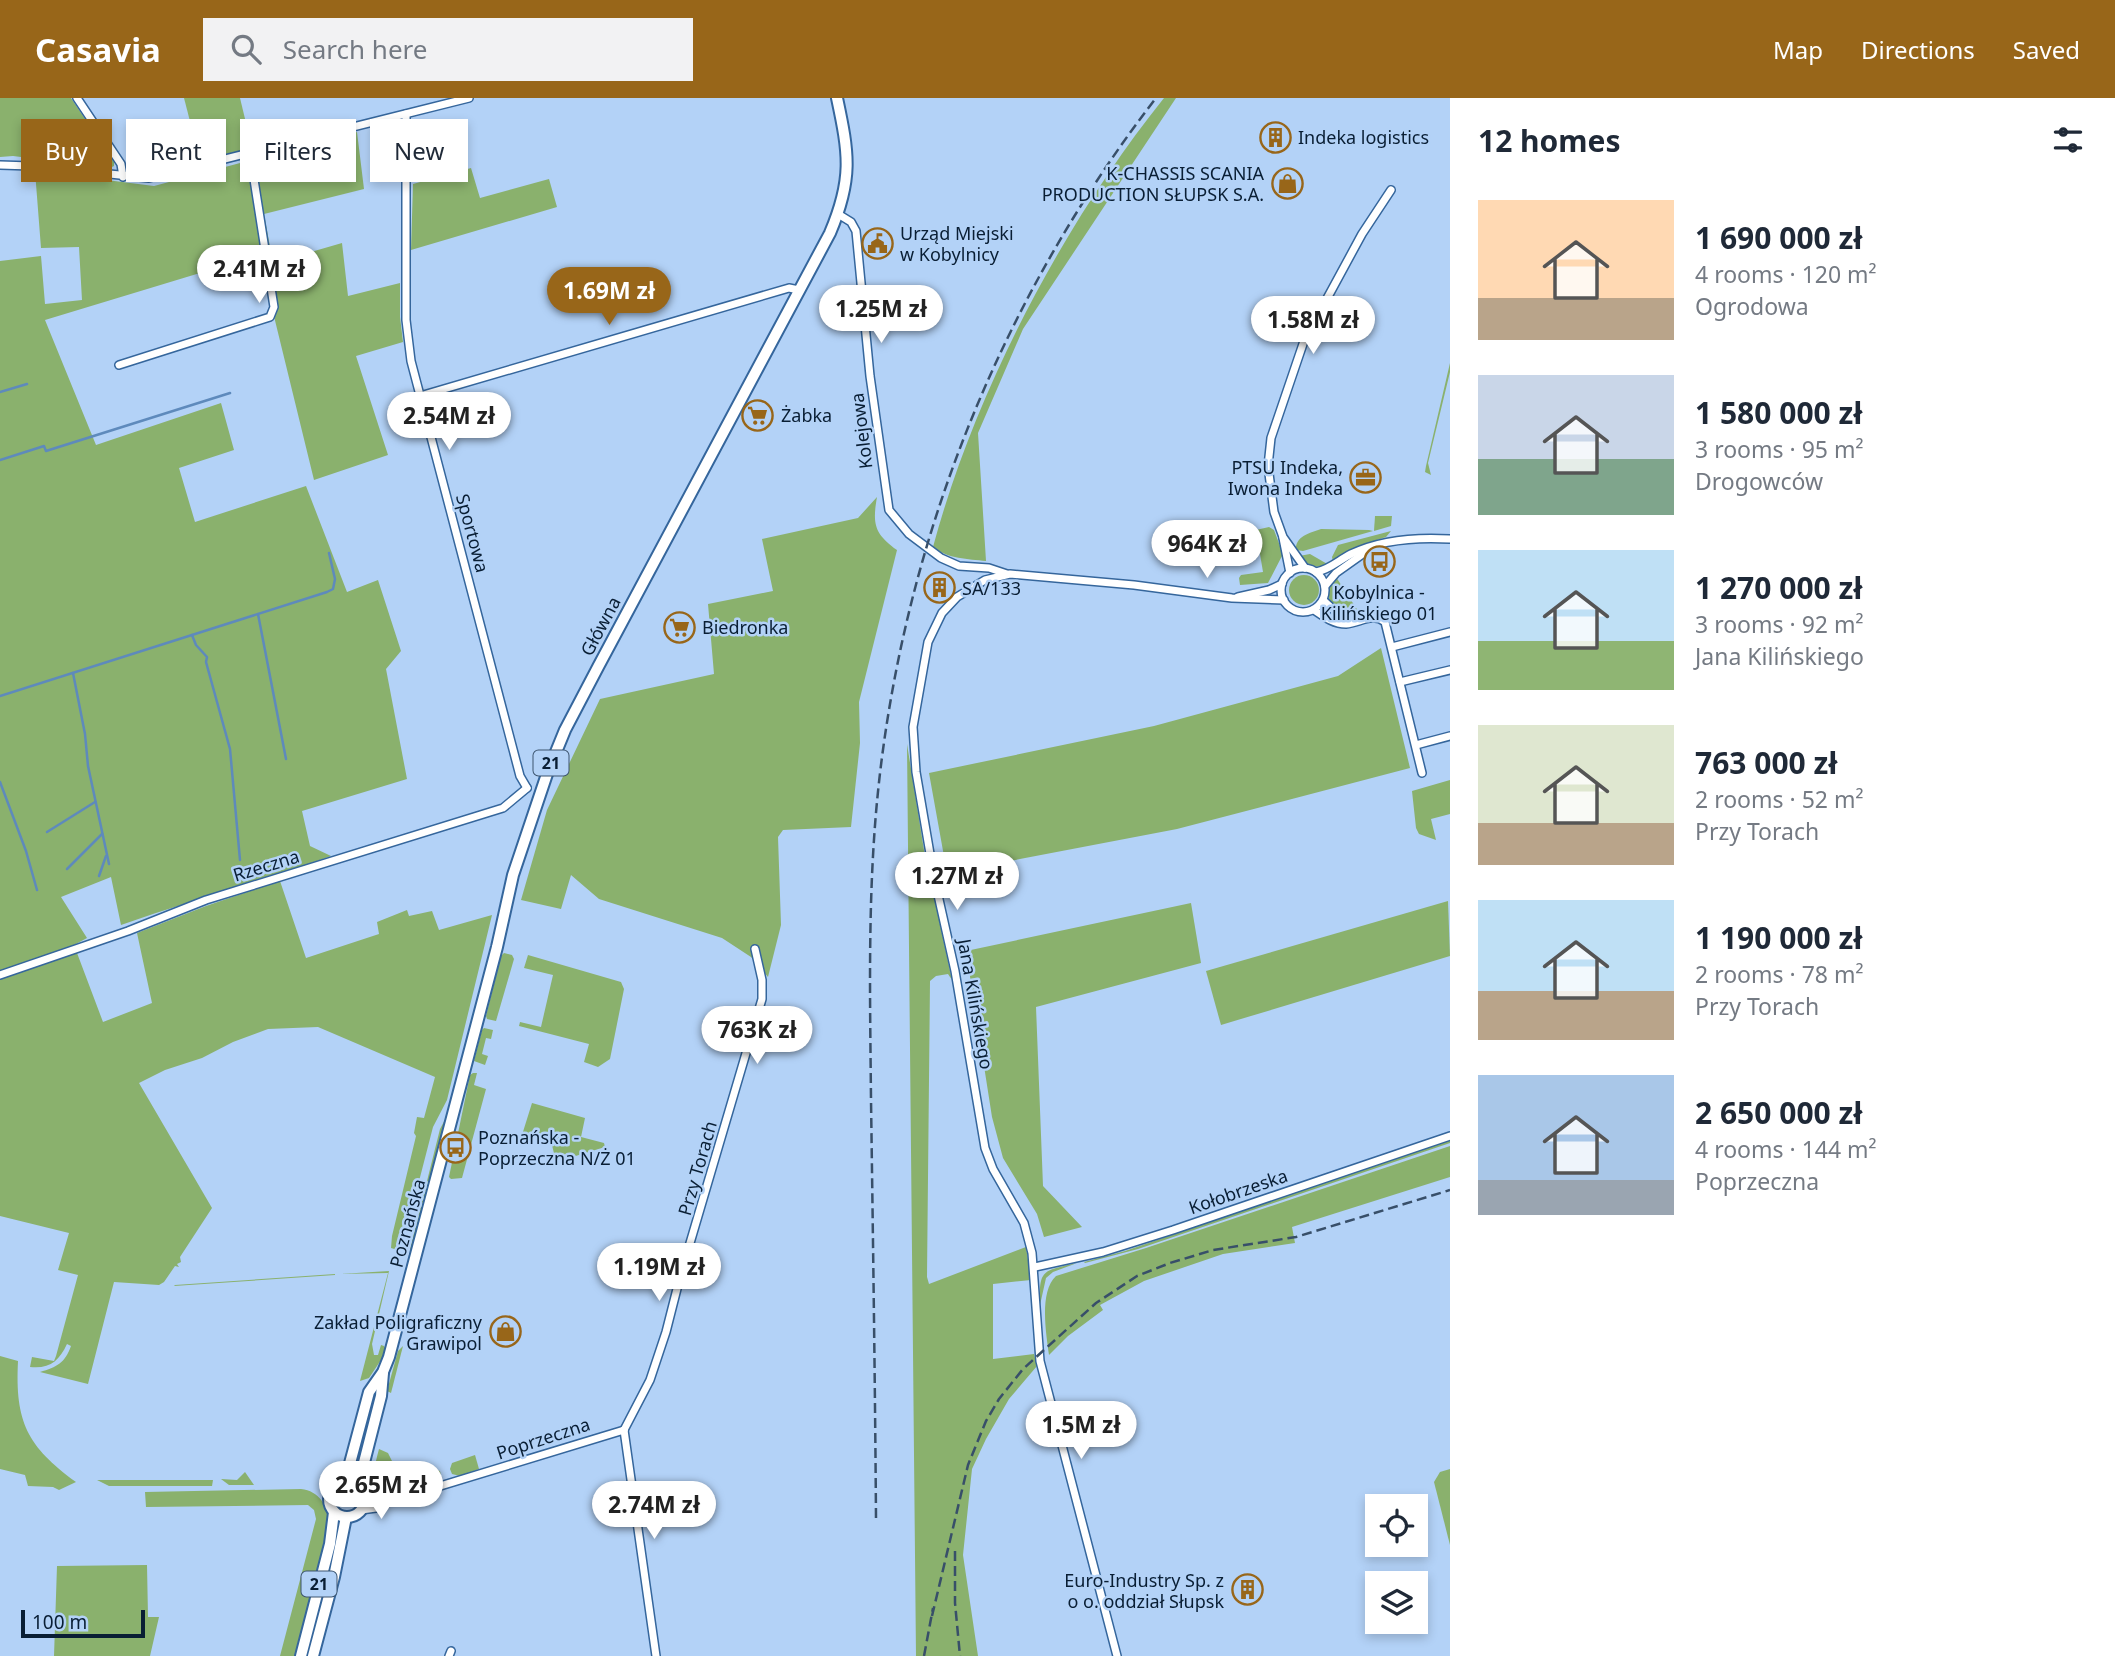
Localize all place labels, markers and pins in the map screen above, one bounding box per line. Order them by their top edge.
building icon: Indeka logistics [1258,120,1292,154]
place label: Indeka logistics [1298,125,1429,149]
place label: K-CHASSIS SCANIA PRODUCTION SŁUPSK S.A. [1042,161,1264,206]
shop icon: K-CHASSIS SCANIA PRODUCTION SŁUPSK S.A. [1270,166,1304,200]
place label: Urząd Miejski w Kobylnicy [900,221,1014,266]
public building icon: Urząd Miejski w Kobylnicy [860,226,894,260]
pin: 2.41M zł [187,246,331,305]
pin: 1.69M zł [537,268,681,327]
pin: 1.25M zł [809,286,953,345]
pin: 1.58M zł [1241,296,1385,356]
pin: 2.54M zł [377,392,521,452]
supermarket icon: Żabka [741,398,775,432]
place label: Żabka [781,403,832,427]
place label: PTSU Indeka, Iwona Indeka [1228,455,1343,500]
office icon: PTSU Indeka, Iwona Indeka [1349,460,1383,494]
pin: 964K zł [1142,520,1272,580]
bus stop icon: Kobylnica - Kilińskiego 01 [1362,544,1396,578]
building icon: SA/133 [922,571,956,605]
place label: SA/133 [962,576,1021,600]
place label: Kobylnica - Kilińskiego 01 [1321,580,1437,625]
supermarket icon: Biedronka [662,610,696,644]
place label: Biedronka [702,615,788,639]
pin: 1.27M zł [885,852,1029,912]
pin: 763K zł [692,1006,822,1066]
place label: Poznańska - Poprzeczna N/Ż 01 [478,1125,636,1170]
bus stop icon: Poznańska - Poprzeczna N/Ż 01 [438,1130,472,1164]
pin: 1.19M zł [587,1244,731,1303]
place label: Zakład Poligraficzny Grawipol [314,1310,483,1355]
shop icon: Zakład Poligraficzny Grawipol [488,1315,522,1349]
pin: 1.5M zł [1016,1402,1146,1461]
pin: 2.65M zł [309,1462,453,1521]
pin: 2.74M zł [582,1482,726,1541]
place label: Euro-Industry Sp. z o o. oddział Słupsk [1064,1568,1224,1613]
building icon: Euro-Industry Sp. z o o. oddział Słupsk [1230,1573,1264,1607]

